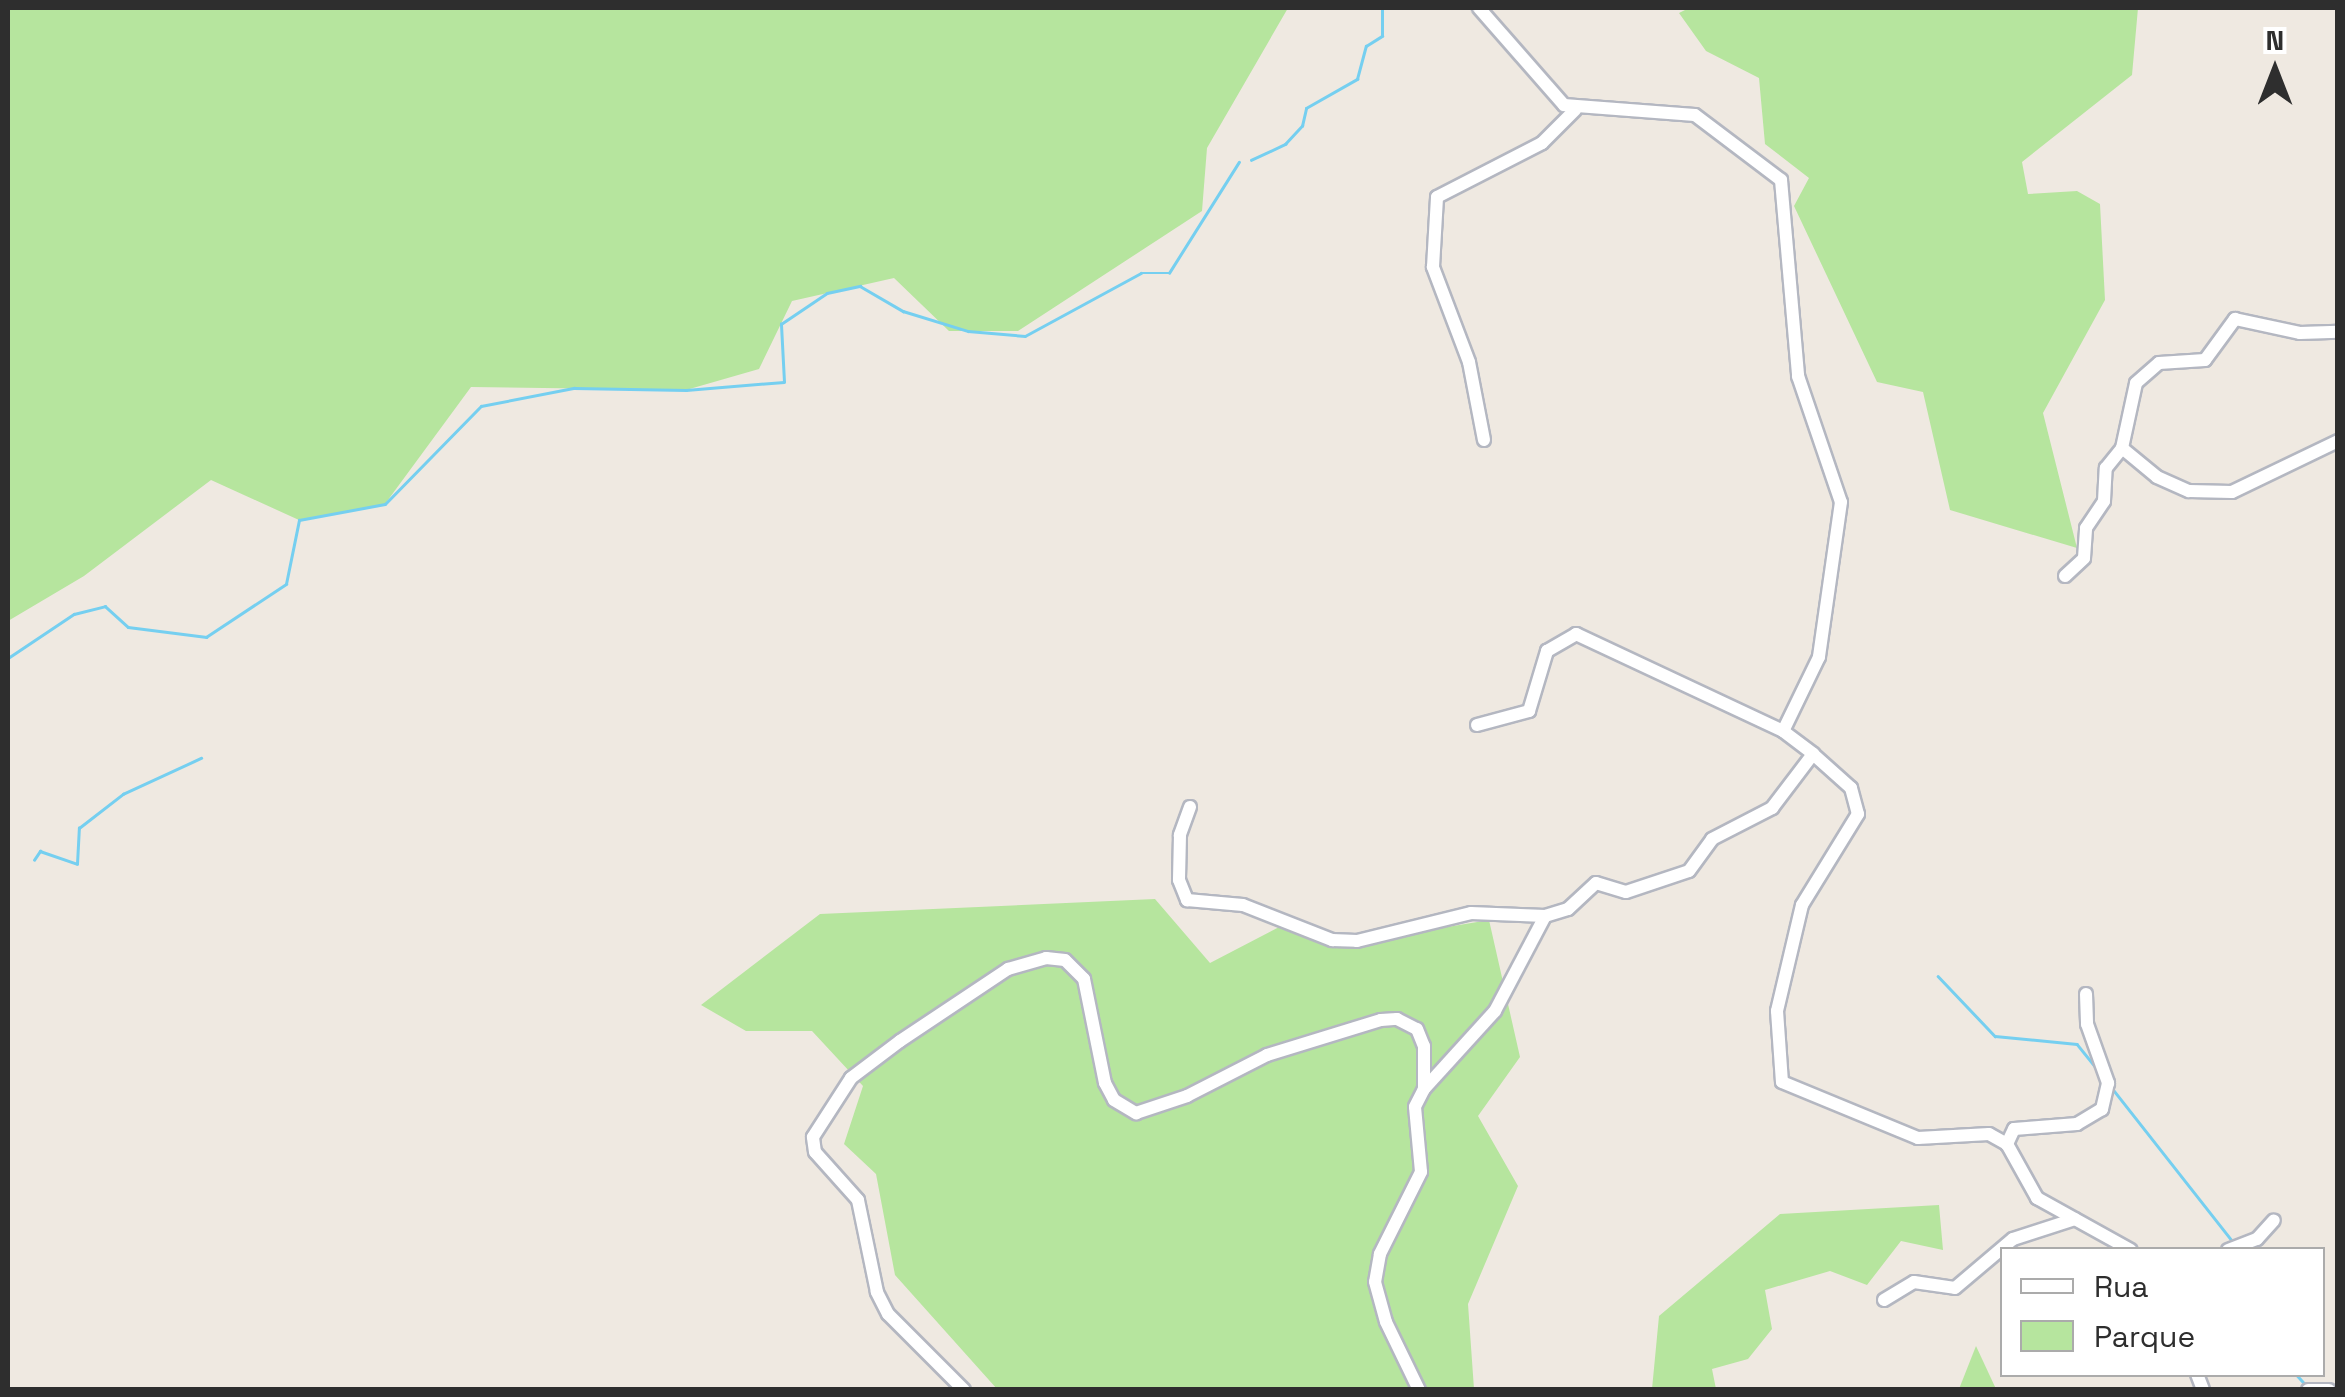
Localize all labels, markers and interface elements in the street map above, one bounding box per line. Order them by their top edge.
north arrow [2225,20,2325,120]
text: N [2266,22,2284,58]
legend [2000,1247,2325,1377]
text: Rua [2094,1267,2149,1306]
text: Parque [2094,1317,2195,1356]

